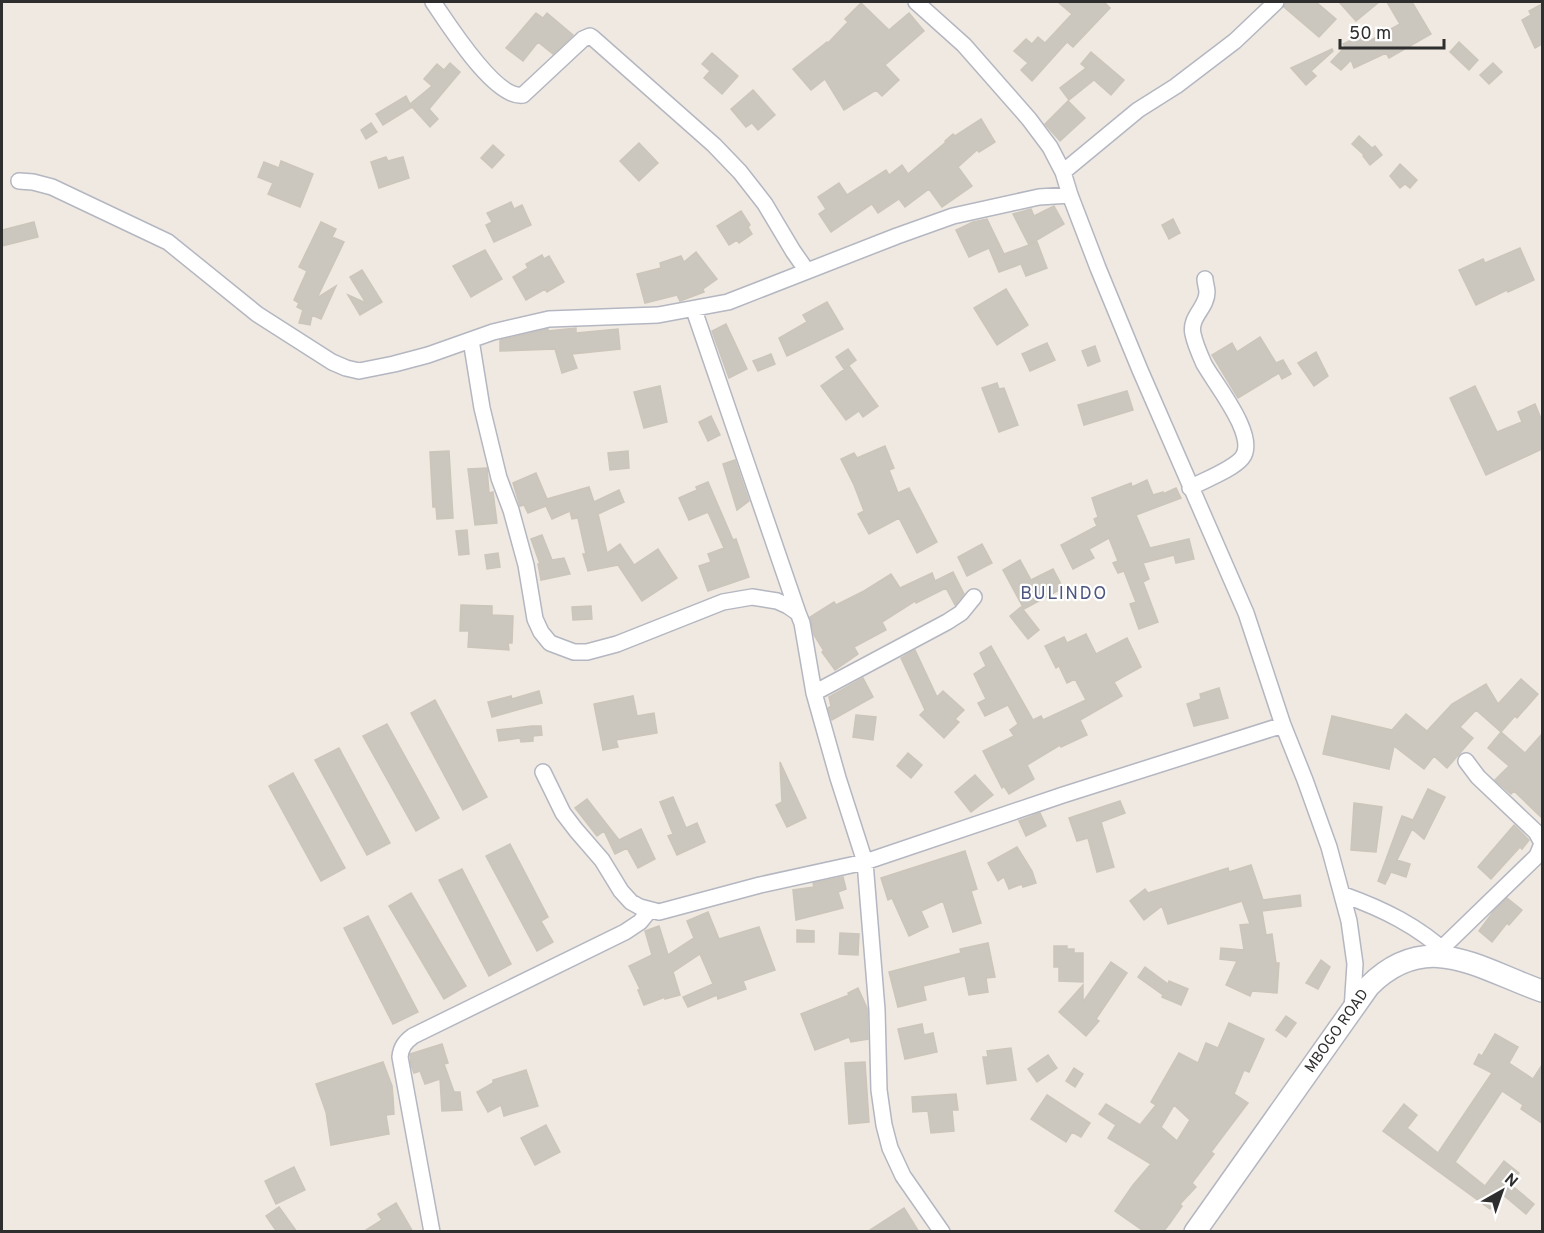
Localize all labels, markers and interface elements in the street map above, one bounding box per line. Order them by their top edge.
scale bar [1340,12,1444,50]
text: 50 m [1349,23,1391,46]
district label: BULINDO [1020,583,1108,606]
street label: MBOGO ROAD [1301,986,1373,1077]
north arrow [1472,1161,1532,1221]
text: N [1500,1170,1521,1192]

